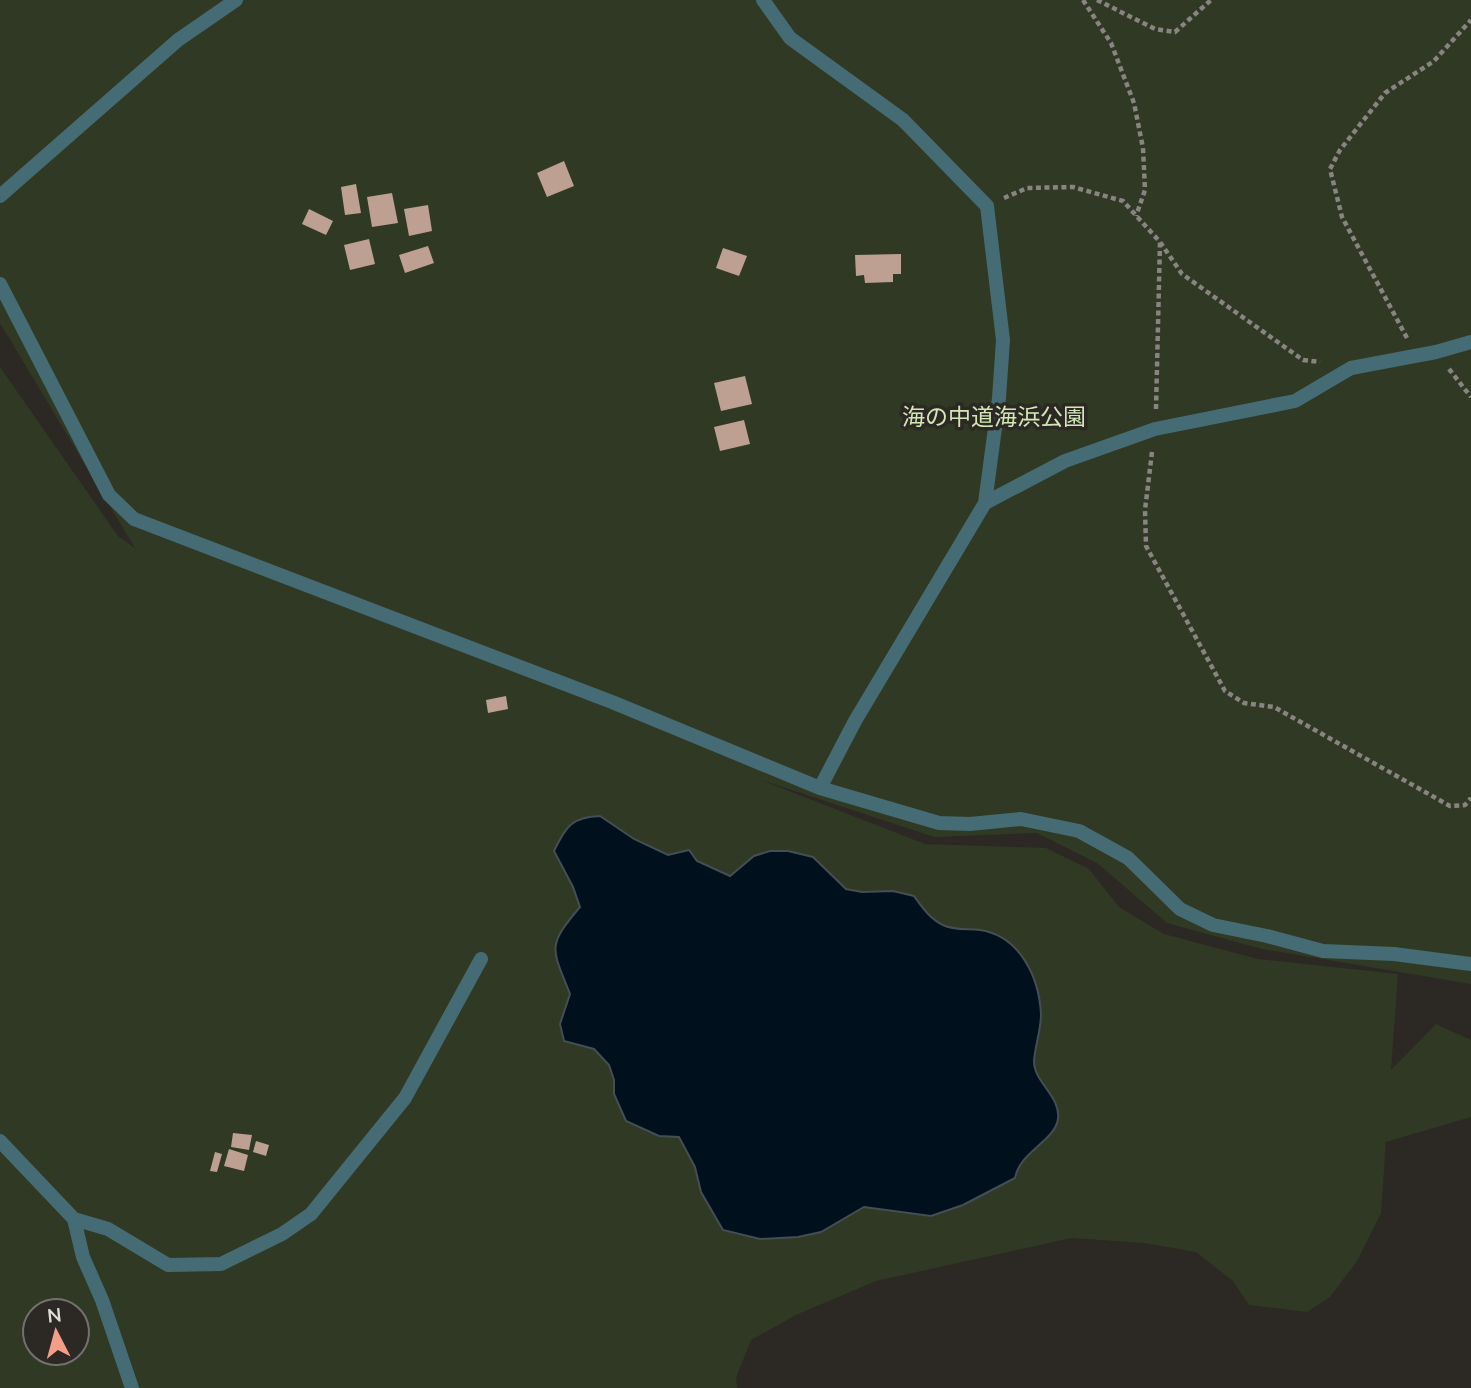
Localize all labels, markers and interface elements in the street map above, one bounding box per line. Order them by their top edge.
park label: 海の中道海浜公園 [902,402,1086,433]
north arrow [21,1297,91,1367]
text: N [46,1302,63,1330]

